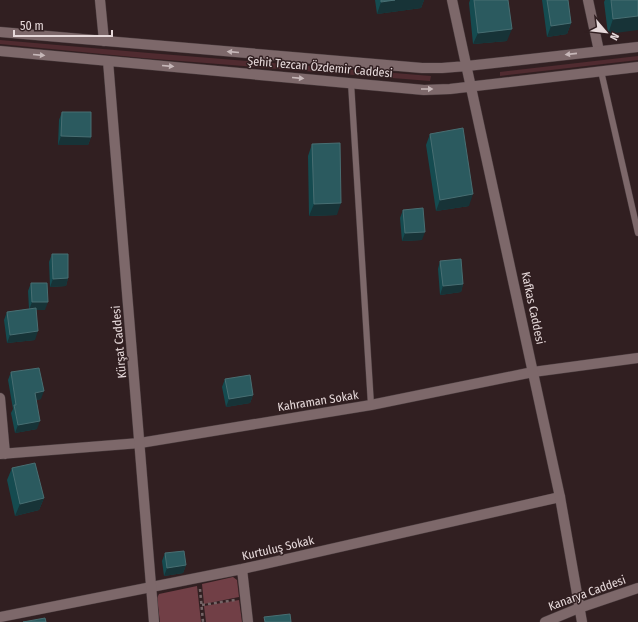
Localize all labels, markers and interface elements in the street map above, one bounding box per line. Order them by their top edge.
scale bar [14,12,112,38]
north arrow [586,12,626,52]
text: 50 m [20,19,44,33]
text: N [607,30,622,42]
one-way arrow [227,48,239,55]
one-way arrow [33,51,45,58]
one-way arrow [565,51,577,58]
street label: Şehit Tezcan Özdemir Caddesi [247,52,393,80]
one-way arrow [162,63,174,69]
one-way arrow [292,75,304,82]
one-way arrow [421,86,434,92]
street label: Kafkas Caddesi [518,270,548,346]
street label: Kürşat Caddesi [109,305,129,379]
street label: Kahraman Sokak [277,388,360,414]
street label: Kurtuluş Sokak [241,533,316,563]
street label: Kanarya Caddesi [546,573,628,613]

